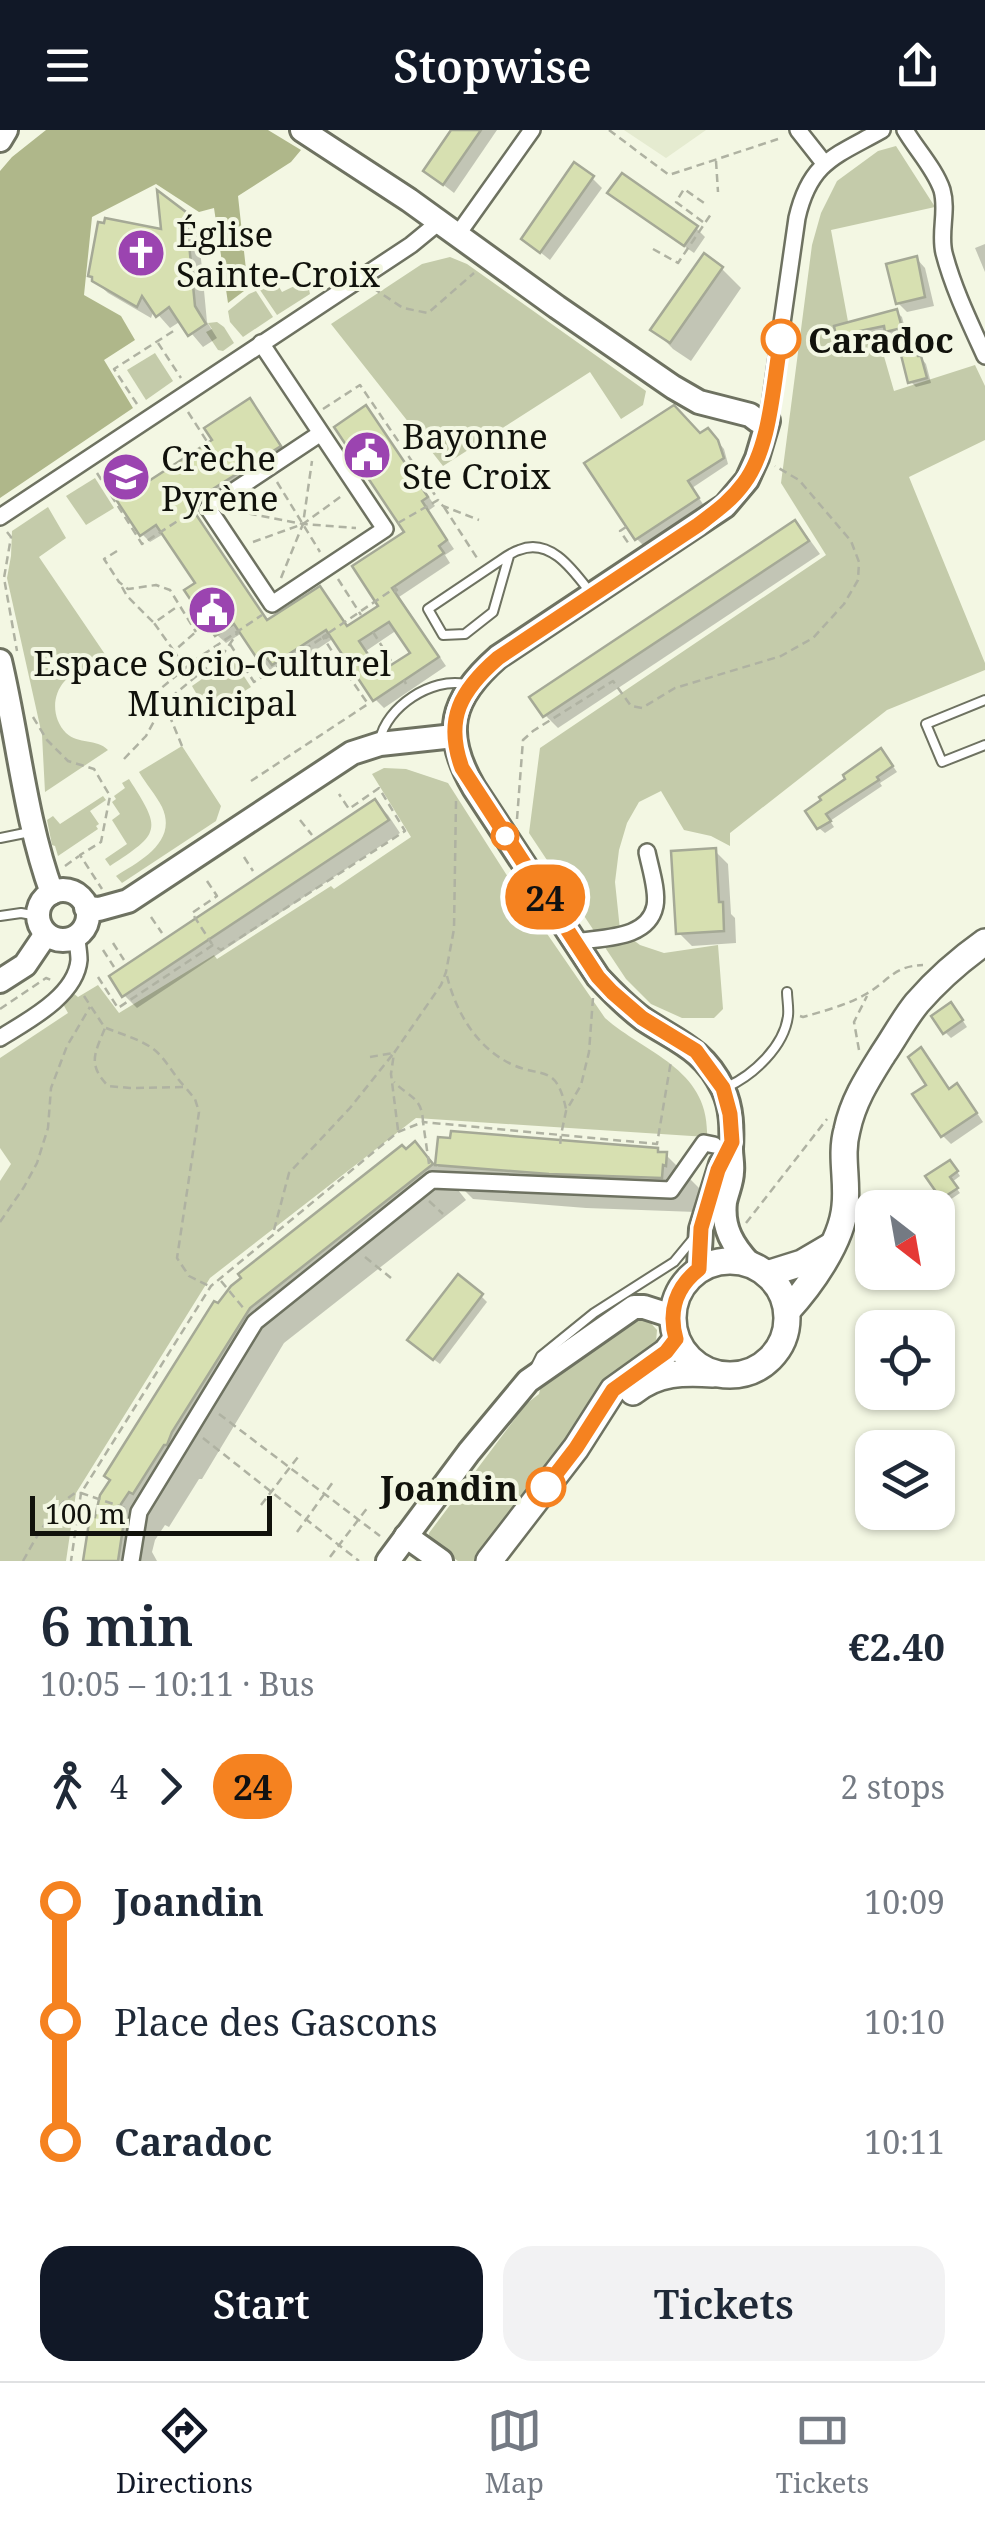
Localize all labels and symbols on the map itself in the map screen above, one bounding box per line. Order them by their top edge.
place label: Église Sainte-Croix [176,210,381,297]
church icon: Église Sainte-Croix [115,227,167,279]
place label: Caradoc [808,316,954,363]
marker: Caradoc [762,320,800,358]
place label: Bayonne Ste Croix [402,412,552,499]
public building icon: Bayonne Ste Croix [341,429,393,481]
place label: Crèche Pyrène [161,434,278,521]
school or university icon: Crèche Pyrène [100,451,152,503]
public building icon: Espace Socio-Culturel Municipal [186,584,238,636]
place label: Espace Socio-Culturel Municipal [33,639,391,726]
unlabelled marker [492,823,518,849]
line badge: 24 [500,864,590,930]
north arrow [855,1190,955,1290]
place label: Joandin [379,1464,518,1511]
marker: Joandin [527,1468,565,1506]
scale bar [30,1491,272,1536]

